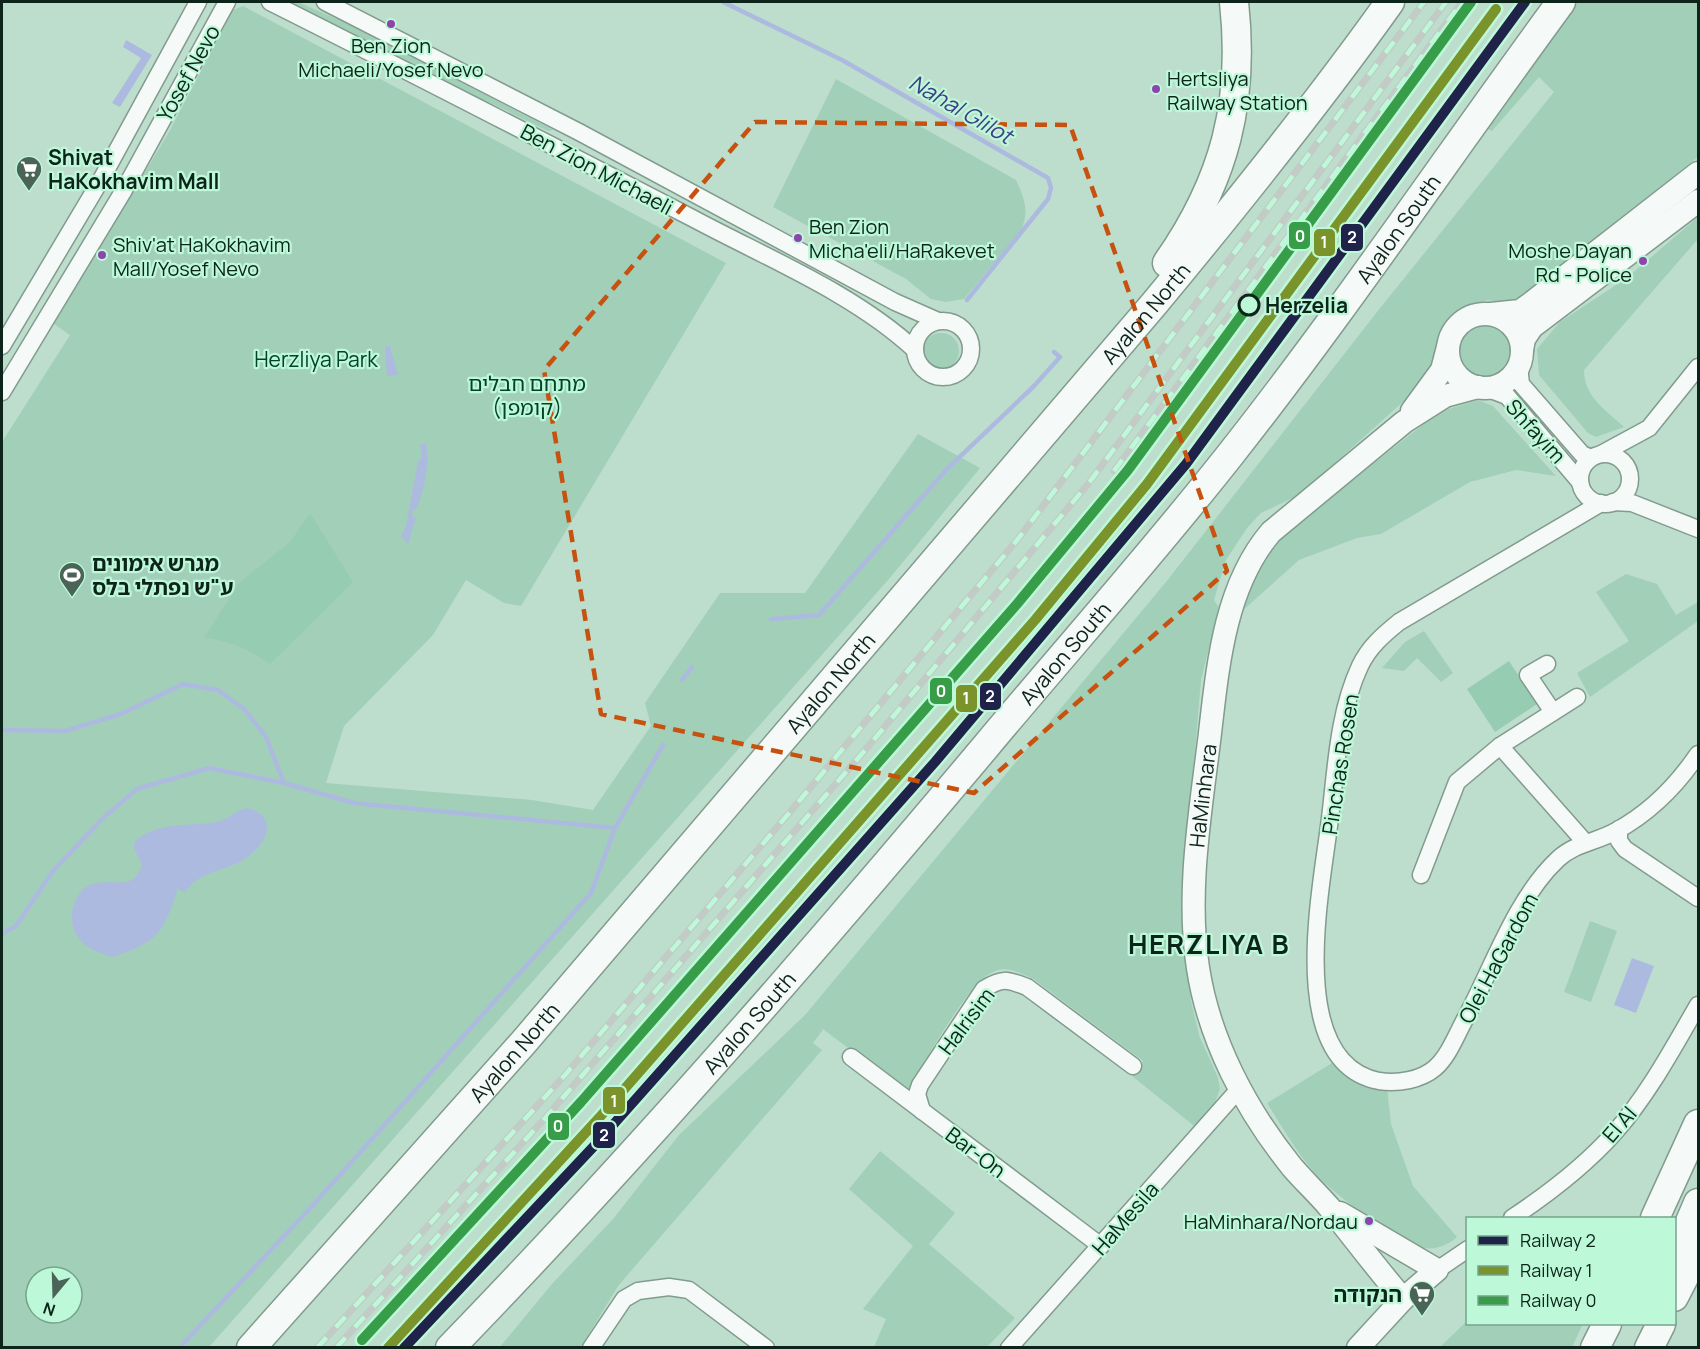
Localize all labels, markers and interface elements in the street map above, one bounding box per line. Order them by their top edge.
marker: Ben Zion Michaeli/Yosef Nevo [385,18,397,30]
street label: Yosef Nevo [150,20,226,126]
place label: Ben Zion Michaeli/Yosef Nevo [298,32,484,83]
place label: Hertsliya Railway Station [1167,65,1308,116]
water label: Nahal Glilot [904,67,1020,152]
marker: Hertsliya Railway Station [1150,83,1162,95]
street label: Ben Zion Michaeli [516,117,678,221]
place label: Shivat HaKokhavim Mall [48,143,220,195]
supermarket icon: Shivat HaKokhavim Mall [14,154,44,192]
street label: Ayalon South [1350,169,1447,289]
place label: Ben Zion Micha'eli/HaRakevet [809,213,995,264]
line badge: 0 [1288,221,1311,250]
line badge: 2 [1340,223,1364,252]
text: 0 [1295,225,1305,247]
text: 2 [1347,226,1357,248]
line badge: 1 [1313,228,1336,257]
place label: Shiv'at HaKokhavim Mall/Yosef Nevo [113,231,291,282]
text: 1 [1320,231,1328,253]
marker: Ben Zion Micha'eli/HaRakevet [792,232,804,244]
place label: Moshe Dayan Rd - Police [1508,237,1632,288]
marker: Shiv'at HaKokhavim Mall/Yosef Nevo [96,249,108,261]
marker: Moshe Dayan Rd - Police [1637,255,1649,267]
street label: Ayalon North [1095,257,1196,370]
place label: Herzelia [1265,291,1348,319]
marker: Herzelia [1238,294,1260,316]
park label: Herzliya Park [254,345,378,373]
park label: מתחם חבלים (קומפן) [468,369,586,421]
street label: Shfayim [1500,393,1572,469]
place label: מגרש אימונים ע"ש נפתלי בלס [92,549,234,601]
sports icon: מגרש אימונים ע"ש נפתלי בלס [57,560,87,598]
street label: Ayalon South [1013,596,1117,711]
street label: Ayalon North [779,627,881,739]
line badge: 0 [929,677,953,705]
text: 0 [936,680,946,702]
line badge: 2 [979,682,1002,711]
line badge: 1 [955,684,978,713]
text: 2 [985,685,995,707]
text: 1 [962,687,970,709]
street label: Pinchas Rosen [1315,692,1365,836]
street label: HaMinhara [1182,742,1223,849]
street label: Olei HaGardom [1452,888,1544,1028]
district label: HERZLIYA B [1128,925,1290,962]
street label: Ayalon South [696,965,802,1080]
street label: HaIrisim [932,982,1000,1060]
street label: Ayalon North [463,996,566,1108]
line badge: 1 [602,1086,626,1115]
text: 1 [610,1090,618,1112]
street label: El Al [1596,1100,1642,1148]
line badge: 0 [547,1112,570,1141]
text: 0 [553,1115,563,1137]
street label: Bar-On [940,1120,1012,1184]
line badge: 2 [592,1121,616,1149]
text: 2 [599,1124,609,1146]
street label: HaMesila [1085,1175,1165,1261]
place label: HaMinhara/Nordau [1184,1208,1358,1235]
marker: HaMinhara/Nordau [1363,1215,1375,1227]
legend [1466,1217,1676,1325]
text: Railway 2 [1520,1228,1596,1252]
text: Railway 1 [1520,1258,1593,1282]
north arrow [24,1265,84,1325]
supermarket icon: הנקודה [1407,1279,1437,1317]
place label: הנקודה [1333,1280,1402,1308]
text: Railway 0 [1520,1288,1597,1312]
text: N [40,1297,58,1321]

